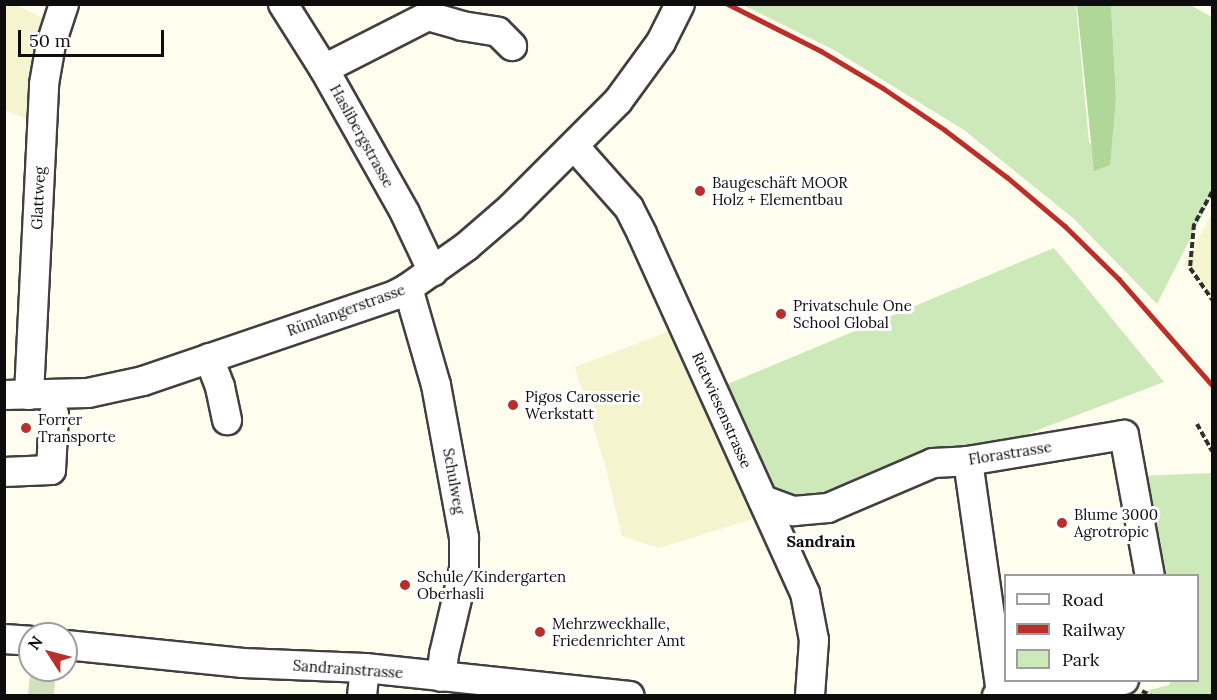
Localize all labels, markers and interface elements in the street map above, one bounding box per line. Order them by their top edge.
scale bar [21,18,166,56]
text: 50 m [29,29,71,52]
street label: Haslibergstrasse [326,81,398,191]
street label: Glattweg [27,166,49,230]
place label: Baugeschäft MOOR Holz + Elementbau [712,173,848,208]
marker: Baugeschäft MOOR Holz + Elementbau [693,184,707,198]
street label: Rümlangerstrasse [284,280,408,340]
place label: Privatschule One School Global [793,296,912,331]
marker: Privatschule One School Global [774,307,788,321]
street label: Rietwiesenstrasse [688,349,756,471]
place label: Pigos Carosserie Werkstatt [525,387,640,422]
marker: Pigos Carosserie Werkstatt [506,398,520,412]
place label: Forrer Transporte [38,410,116,445]
marker: Forrer Transporte [19,421,33,435]
street label: Florastrasse [967,438,1053,468]
street label: Schulweg [439,447,469,515]
place label: Blume 3000 Agrotropic [1074,505,1158,540]
marker: Blume 3000 Agrotropic [1055,516,1069,530]
district label: Sandrain [786,531,856,551]
place label: Schule/Kindergarten Oberhasli [417,567,566,602]
legend [1004,574,1199,682]
marker: Schule/Kindergarten Oberhasli [398,578,412,592]
text: Road [1062,588,1104,611]
place label: Mehrzweckhalle, Friedenrichter Amt [552,614,685,649]
text: Railway [1062,618,1125,641]
north arrow [18,622,78,682]
marker: Mehrzweckhalle, Friedenrichter Amt [533,625,547,639]
text: N [23,632,47,653]
text: Park [1062,648,1099,671]
street label: Sandrainstrasse [292,656,404,682]

